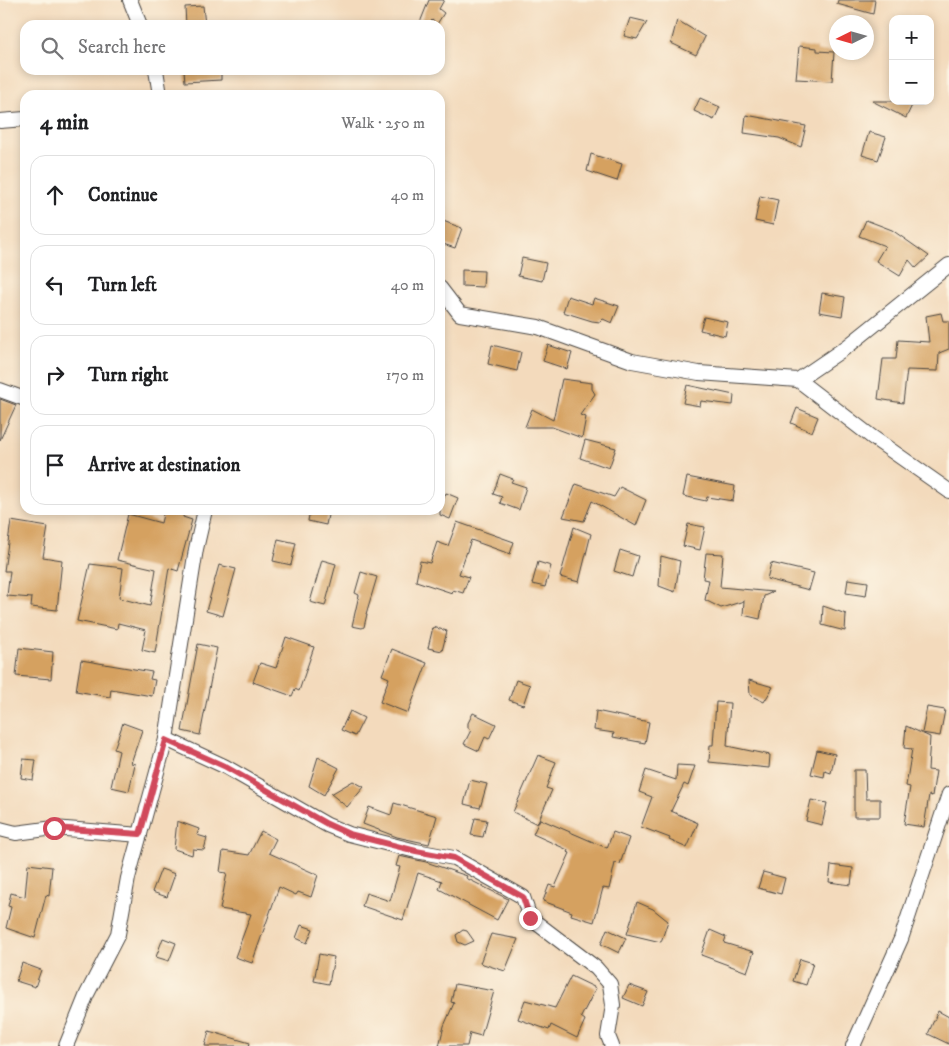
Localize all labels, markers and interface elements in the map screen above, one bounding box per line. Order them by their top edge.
north arrow [829,15,874,60]
map controls [889,15,934,105]
button: + [889,15,934,60]
search box [20,20,445,75]
icon: search [38,34,66,62]
text: Search here [78,36,166,59]
button: − [889,60,934,105]
text: 4 min [40,110,89,136]
text: Walk · 250 m [341,113,425,133]
icon: ahead [41,181,69,209]
text: Continue [88,184,158,207]
text: 40 m [391,185,424,205]
icon: left [41,271,69,299]
text: Turn left [88,274,157,297]
text: 40 m [391,275,424,295]
icon: right [41,361,69,389]
text: Turn right [88,364,168,387]
text: 170 m [386,365,424,385]
icon: arrive [41,451,69,479]
text: Arrive at destination [88,454,240,477]
route start [43,817,66,840]
route end [519,907,542,930]

